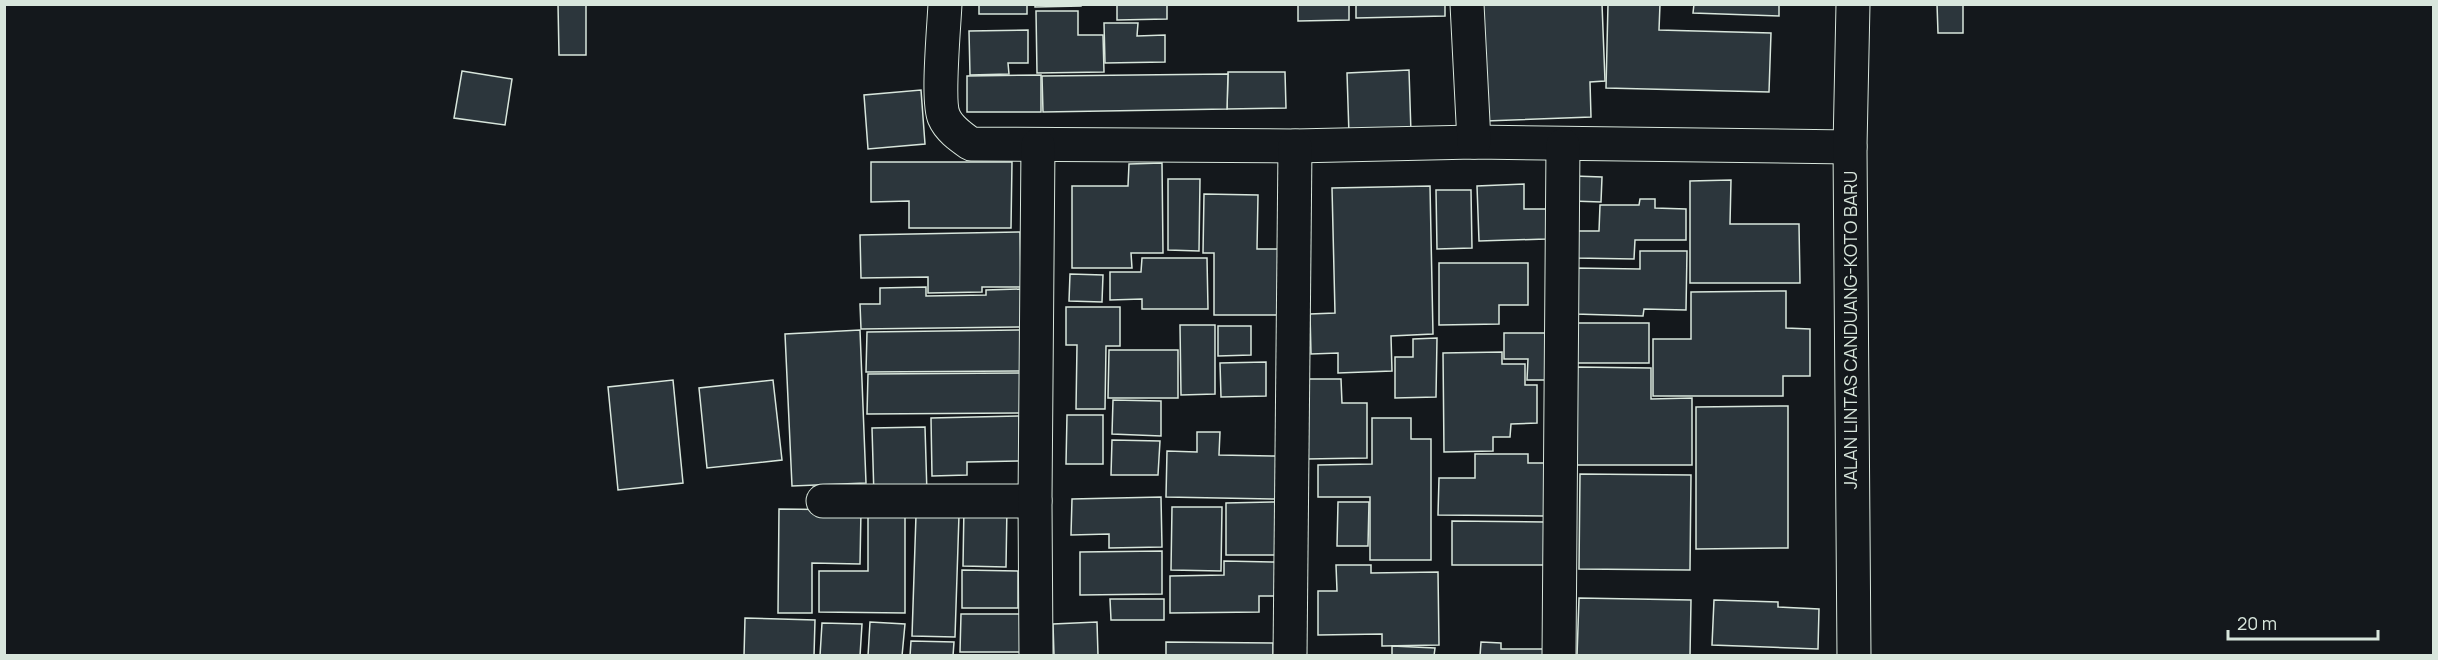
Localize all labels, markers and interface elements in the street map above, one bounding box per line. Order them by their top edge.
street label: JALAN LINTAS CANDUANG-KOTO BARU [1838,171,1862,489]
scale bar [2228,603,2378,641]
text: 20 m [2237,611,2277,635]

